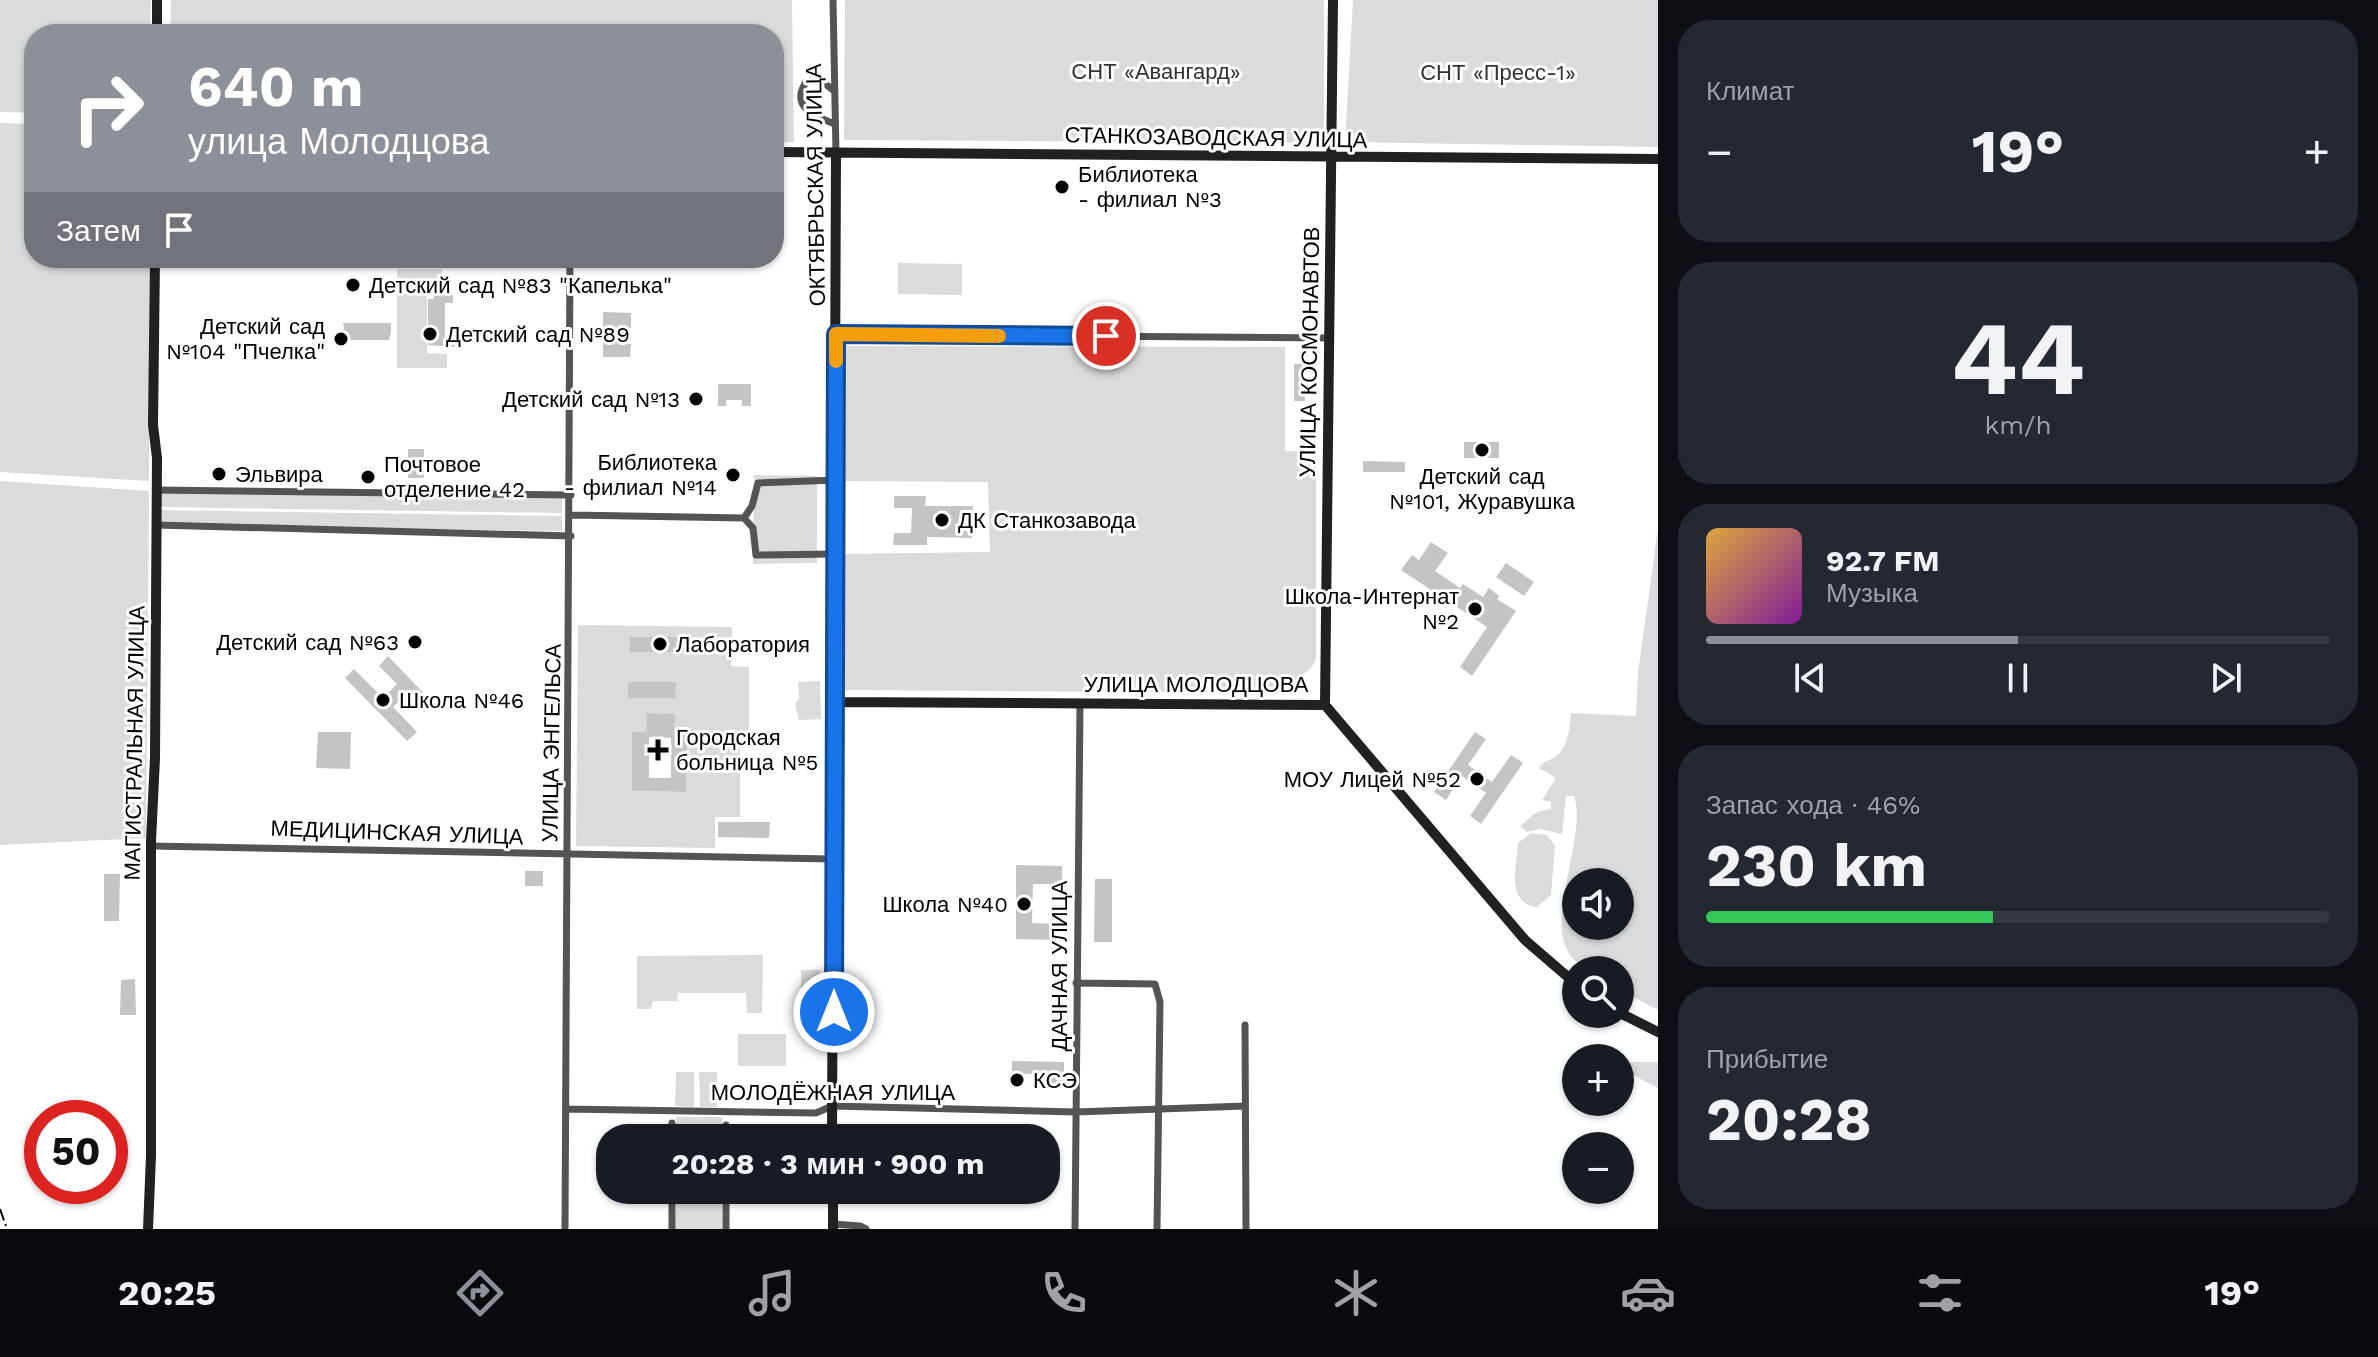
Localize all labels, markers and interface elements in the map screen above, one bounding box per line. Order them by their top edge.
text: 640 m [188,54,363,120]
icon: right [56,56,160,160]
park label: СНТ «Авангард» [1071,59,1241,84]
park label: СНТ «Пресс-1» [1420,60,1576,85]
street label: ОКТЯБРЬСКАЯ УЛИЦА [801,63,830,307]
text: Климат [1706,76,1795,106]
text: 19° [1972,116,2064,187]
text: улица Молодцова [188,121,490,163]
street label: СТАНКОЗАВОДСКАЯ УЛИЦА [1064,122,1368,153]
text: − [1706,126,1733,178]
text: + [2303,126,2330,178]
place label: Библиотека - филиал №3 [1078,162,1222,212]
marker: Библиотека - филиал №3 [1053,178,1071,196]
icon: arrive [157,208,201,252]
text: Затем [56,213,141,248]
street label: УЛИЦА КОСМОНАВТОВ [1295,226,1324,478]
place label: Детский сад №83 "Капелька" [369,273,672,298]
marker: Детский сад №83 "Капелька" [344,276,362,294]
text: 44 [1951,297,2085,419]
pin [1072,302,1140,370]
place label: Детский сад №104 "Пчелка" [166,314,325,364]
icon: arrive [1084,314,1128,358]
place label: Детский сад №89 [446,322,630,347]
marker: Детский сад №89 [421,325,439,343]
marker: Детский сад №104 "Пчелка" [332,330,350,348]
place label: Детский сад №13 [502,387,680,412]
marker: Детский сад №13 [687,390,705,408]
text: km/h [1985,410,2051,440]
marker: Детский сад №101, Журавушка [1473,441,1491,459]
place label: Библиотека - филиал №14 [564,450,718,500]
place label: Почтовое отделение 42 [384,452,525,502]
place label: Эльвира [235,462,324,487]
place label: Детский сад №101, Журавушка [1389,464,1576,514]
marker: Эльвира [210,465,228,483]
marker: Библиотека - филиал №14 [724,466,742,484]
marker: Почтовое отделение 42 [359,468,377,486]
place label: ДК Станкозавода [958,508,1137,533]
marker: ДК Станкозавода [933,511,951,529]
text: 92.7 FM [1826,543,1939,578]
text: Музыка [1826,578,1918,608]
place label: Школа-Интернат №2 [1285,584,1459,634]
marker: Школа-Интернат №2 [1466,600,1484,618]
street label: МАГИСТРАЛЬНАЯ УЛИЦА [120,605,149,881]
place label: Детский сад №63 [216,630,399,655]
place label: Лаборатория [676,632,810,657]
marker: Детский сад №63 [406,633,424,651]
marker: Лаборатория [651,635,669,653]
street label: УЛИЦА ЭНГЕЛЬСА [537,643,566,843]
icon: previous [1788,656,1832,700]
icon: pause [1996,656,2040,700]
icon: next [2204,656,2248,700]
street label: УЛИЦА МОЛОДЦОВА [1084,672,1309,697]
place label: Школа №46 [399,688,524,713]
marker: Школа №46 [374,691,392,709]
place label: Городская больница №5 [676,725,818,775]
marker: Городская больница №5 [647,739,669,761]
place label: МОУ Лицей №52 [1284,767,1461,792]
marker: МОУ Лицей №52 [1468,770,1486,788]
text: Запас хода · 46% [1706,790,1920,820]
street label: МЕДИЦИНСКАЯ УЛИЦА [270,816,524,849]
text: 230 km [1706,830,1927,901]
map controls [1562,868,1634,1204]
button: sound [1562,868,1634,940]
street label: ДАЧНАЯ УЛИЦА [1047,880,1072,1051]
place label: Школа №40 [882,892,1008,917]
marker: Школа №40 [1015,895,1033,913]
button: search [1562,956,1634,1028]
position arrow [792,970,876,1054]
button: + [1562,1044,1634,1116]
text: Прибытие [1706,1044,1828,1074]
place label: КСЭ [1033,1068,1077,1093]
marker: КСЭ [1008,1071,1026,1089]
street label: МОЛОДЁЖНАЯ УЛИЦА [711,1080,956,1105]
text: 20:28 [1706,1084,1872,1155]
speed limit sign: 50 [24,1100,128,1204]
button: − [1562,1132,1634,1204]
text: 20:28 · 3 мин · 900 m [672,1146,984,1181]
icon: directions [452,1265,508,1321]
icon: music [744,1265,800,1321]
icon: phone [1036,1265,1092,1321]
icon: climate [1328,1265,1384,1321]
icon: car [1620,1265,1676,1321]
icon: filters [1912,1265,1968,1321]
text: 20:25 [118,1272,216,1314]
text: 19° [2204,1272,2260,1314]

